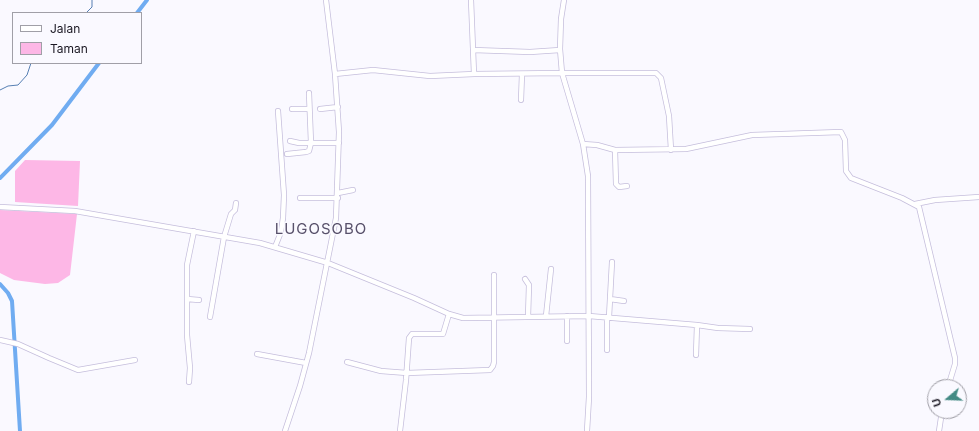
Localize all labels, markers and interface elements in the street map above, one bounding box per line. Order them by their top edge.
legend [12,12,142,64]
text: Jalan [50,21,80,36]
text: Taman [50,41,88,56]
district label: LUGOSOBO [275,220,367,238]
north arrow [927,379,967,419]
text: U [929,396,945,409]

